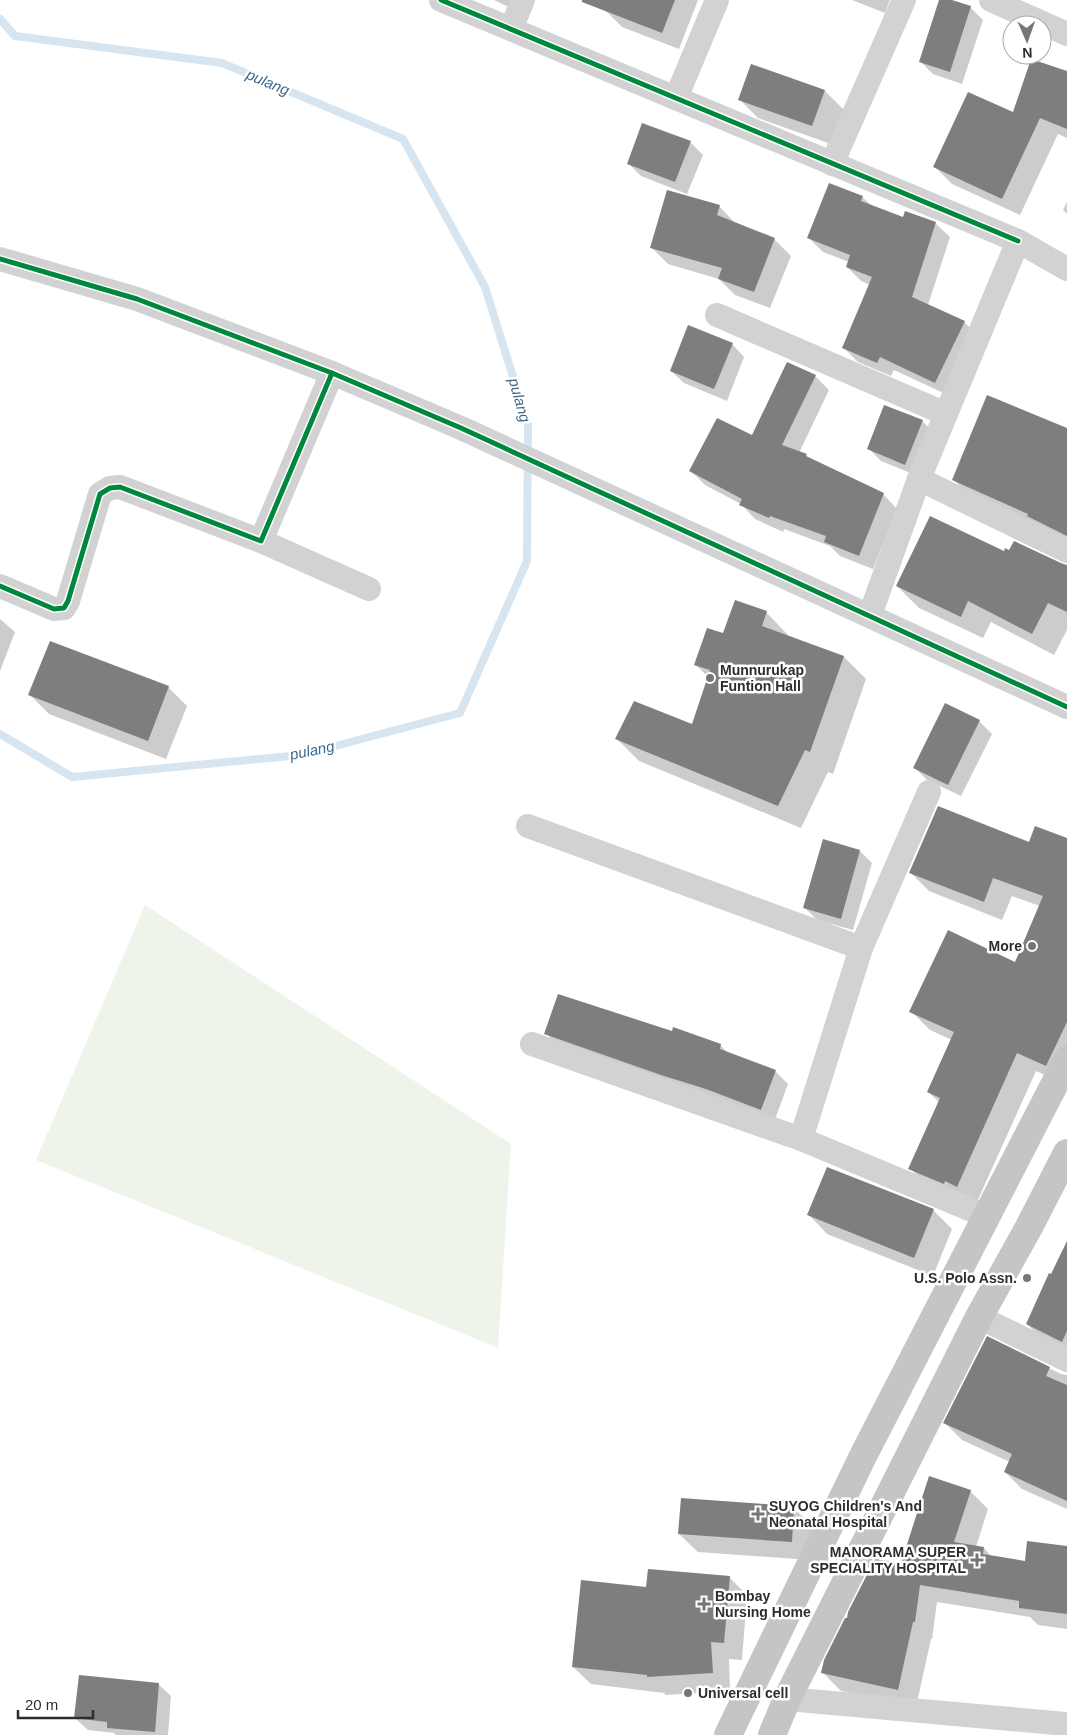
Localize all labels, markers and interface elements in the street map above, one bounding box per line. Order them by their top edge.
north arrow [1002,15,1052,65]
text: N [1022,45,1033,61]
water label: pulang [243,65,293,99]
water label: pulang [505,375,535,425]
place label: Munnurukap Funtion Hall [720,662,804,694]
marker: Munnurukap Funtion Hall [704,672,716,684]
water label: pulang [287,737,336,763]
place label: More [989,938,1022,954]
marker: More [1026,940,1038,952]
place label: U.S. Polo Assn. [914,1270,1017,1286]
marker: U.S. Polo Assn. [1021,1272,1033,1284]
place label: SUYOG Children's And Neonatal Hospital [769,1498,922,1530]
marker: SUYOG Children's And Neonatal Hospital [751,1507,765,1521]
place label: MANORAMA SUPER SPECIALITY HOSPITAL [810,1544,966,1576]
marker: MANORAMA SUPER SPECIALITY HOSPITAL [970,1553,984,1567]
place label: Bombay Nursing Home [715,1588,811,1620]
marker: Bombay Nursing Home [697,1597,711,1611]
place label: Universal cell [698,1685,788,1701]
marker: Universal cell [682,1687,694,1699]
scale bar [18,1688,92,1720]
text: 20 m [25,1696,58,1713]

